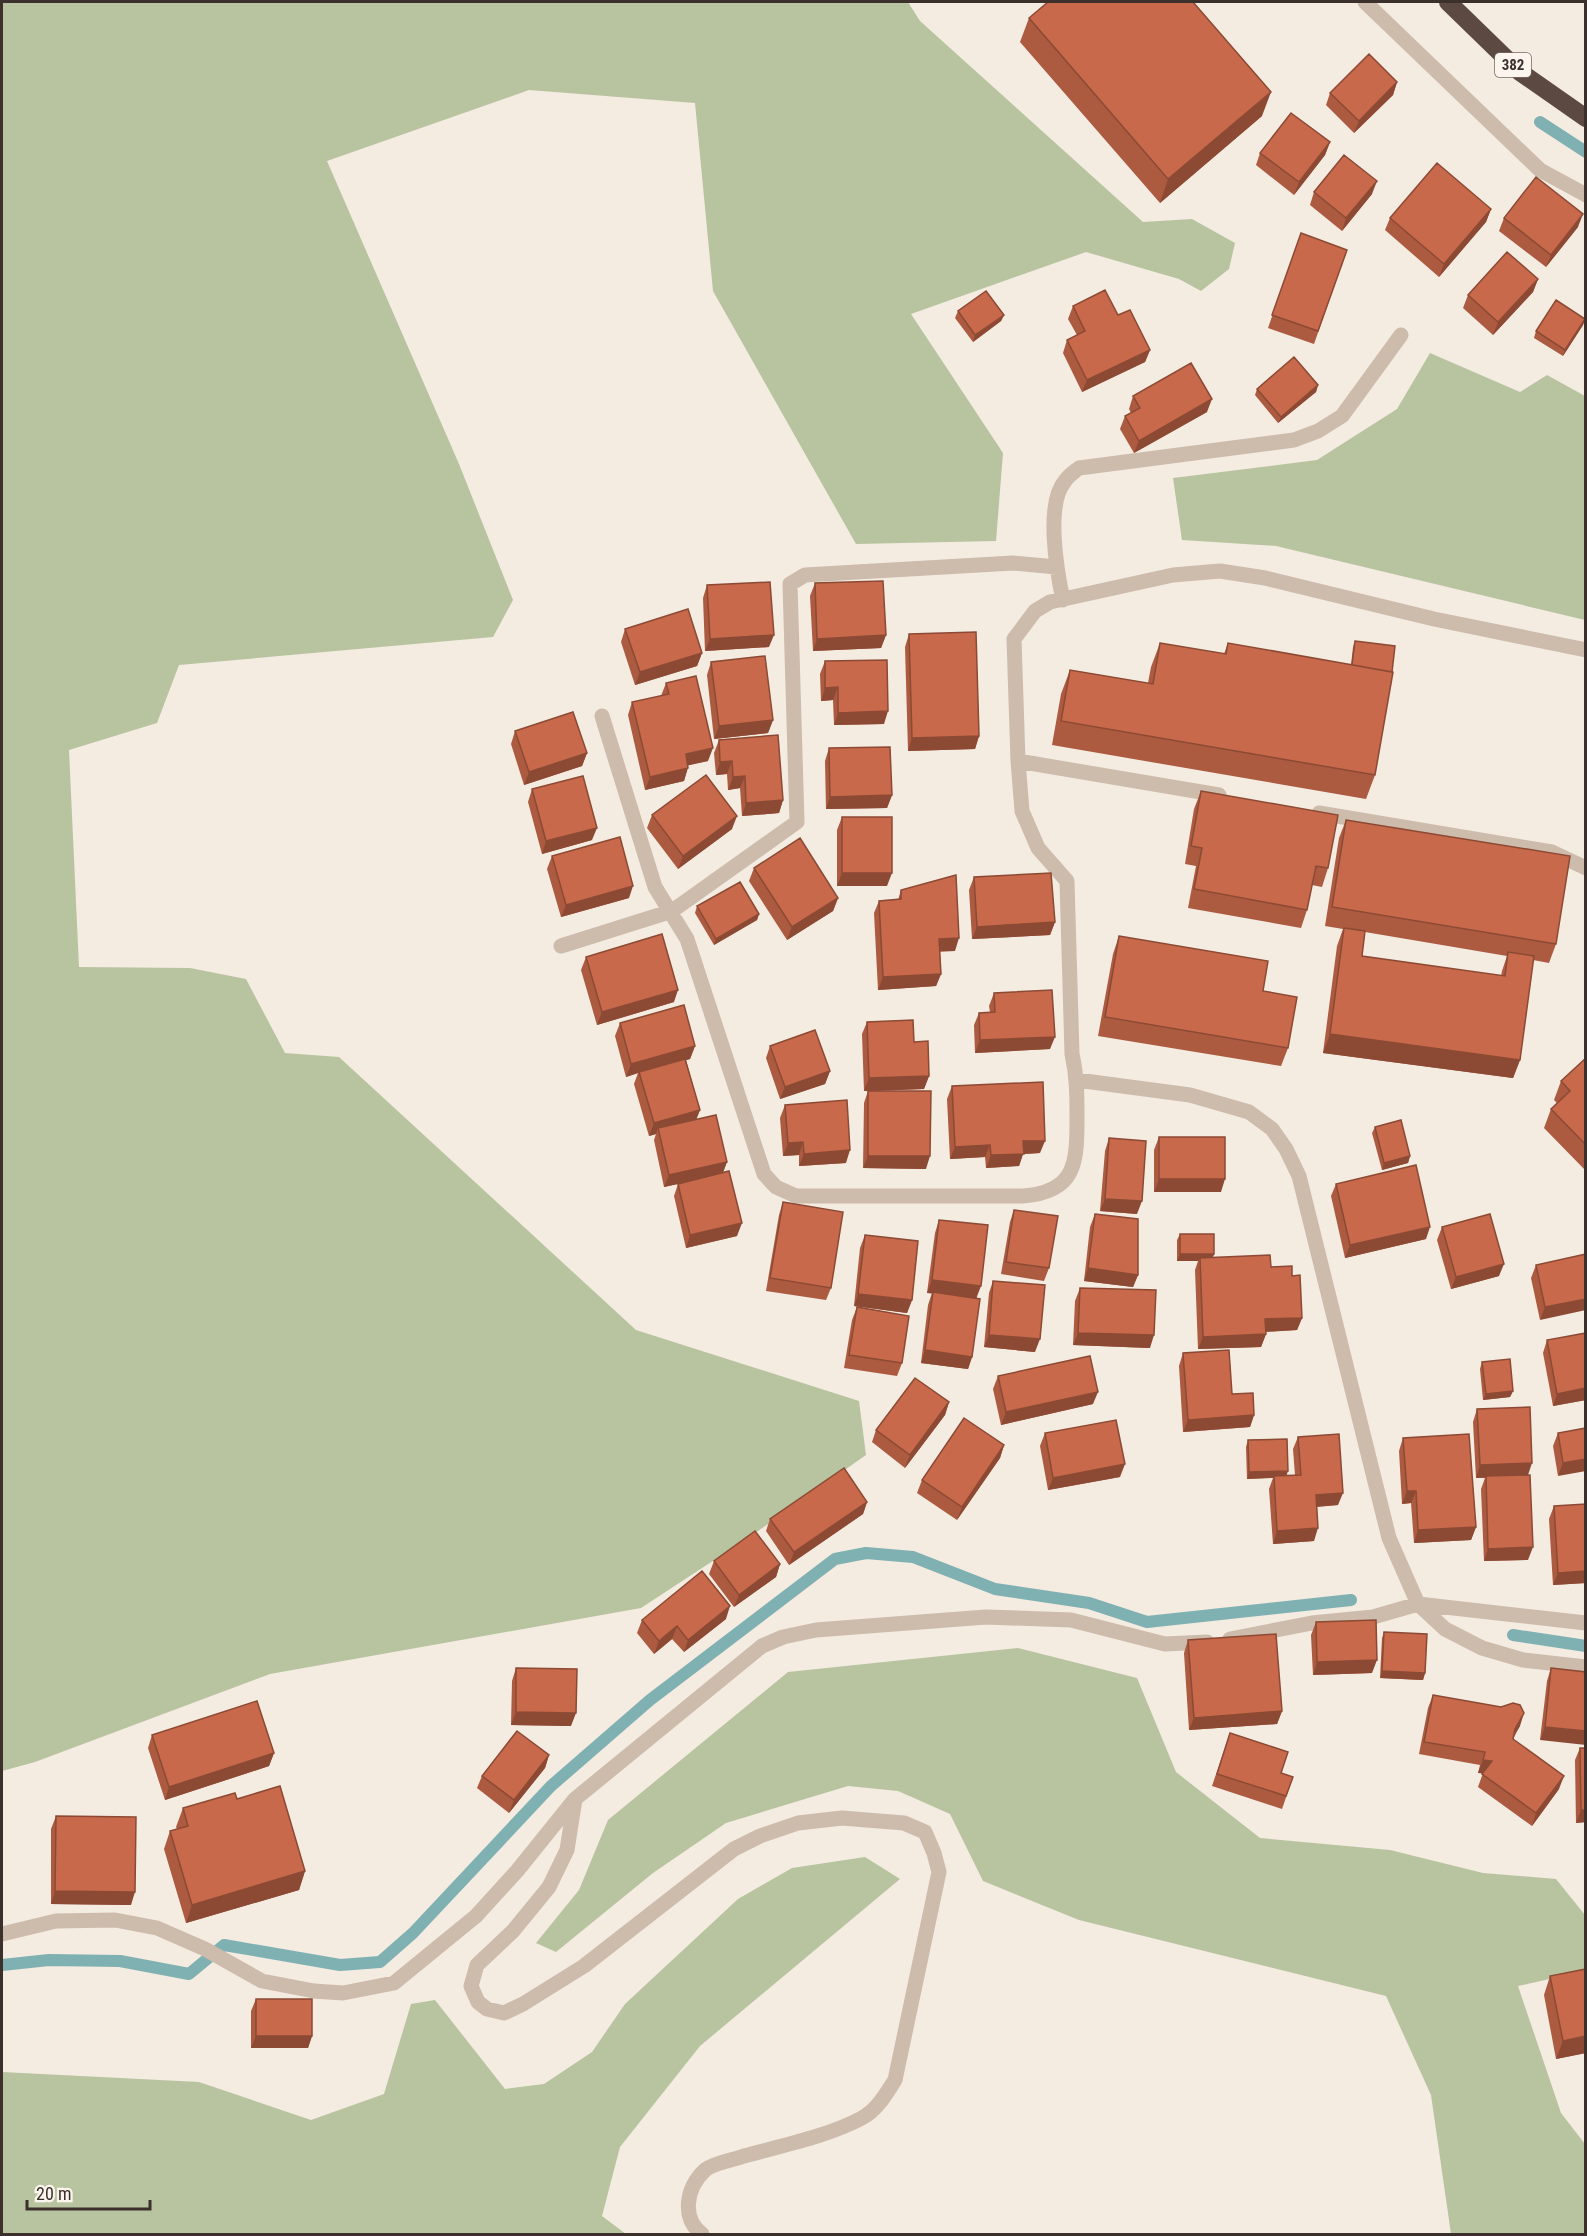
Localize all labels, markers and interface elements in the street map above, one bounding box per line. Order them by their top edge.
road number: 382 [1495,53,1531,77]
scale bar [27,2173,150,2211]
text: 20 m [36,2183,71,2204]

